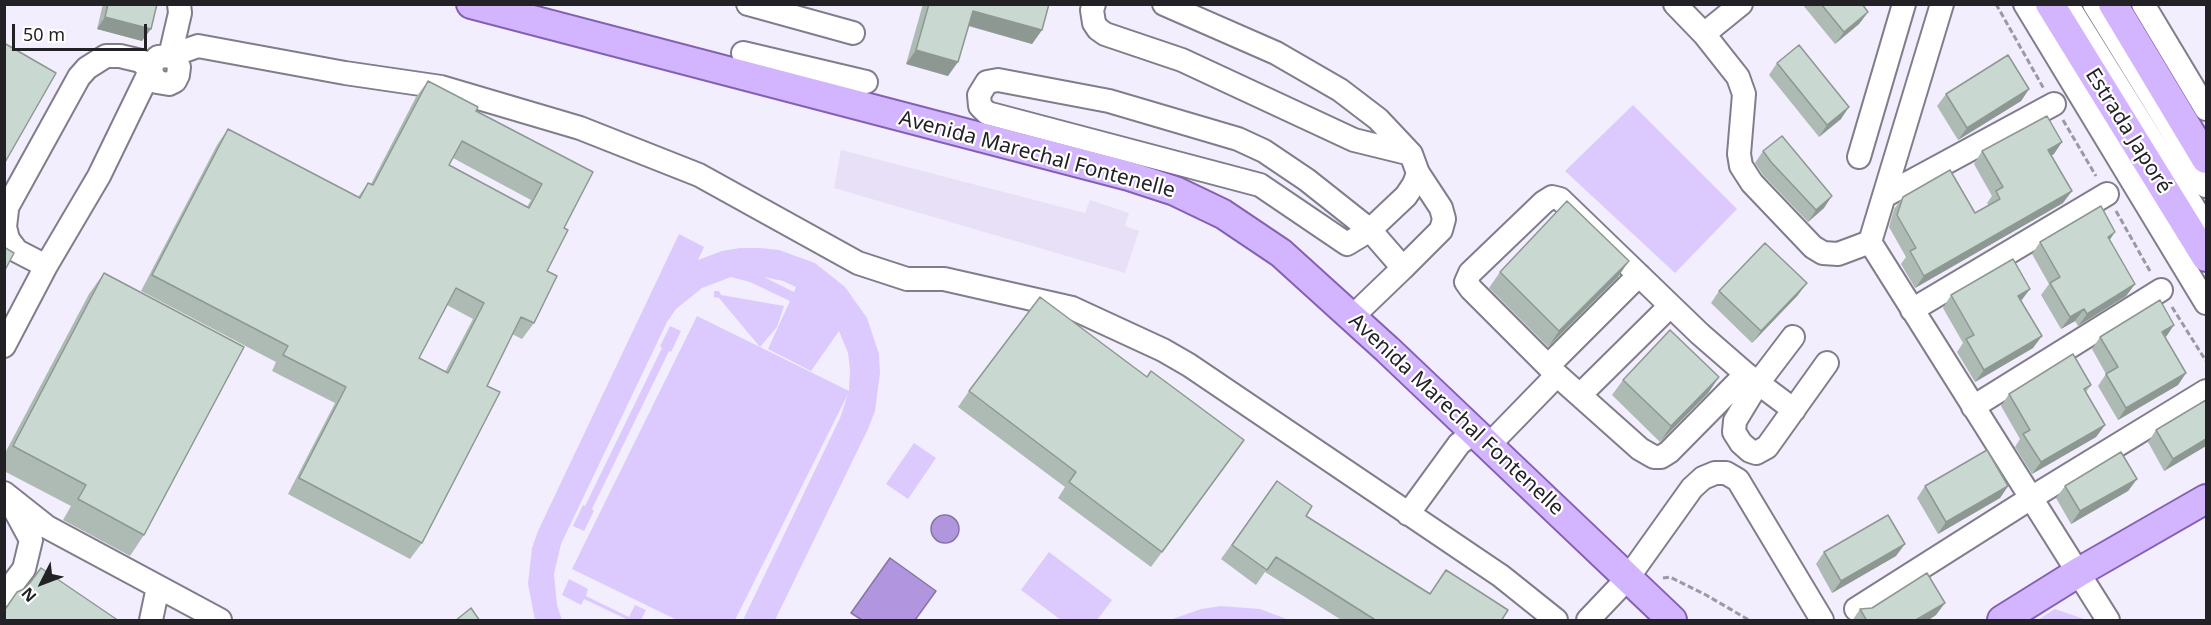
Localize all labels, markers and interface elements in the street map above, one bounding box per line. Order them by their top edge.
scale bar [15,12,150,50]
text: 50 m [23,22,65,46]
street label: Estrada Japoré [2079,64,2177,198]
street label: Avenida Marechal Fontenelle [896,106,1178,204]
street label: Avenida Marechal Fontenelle [1343,309,1569,521]
north arrow [12,553,72,613]
text: N [16,583,41,607]

